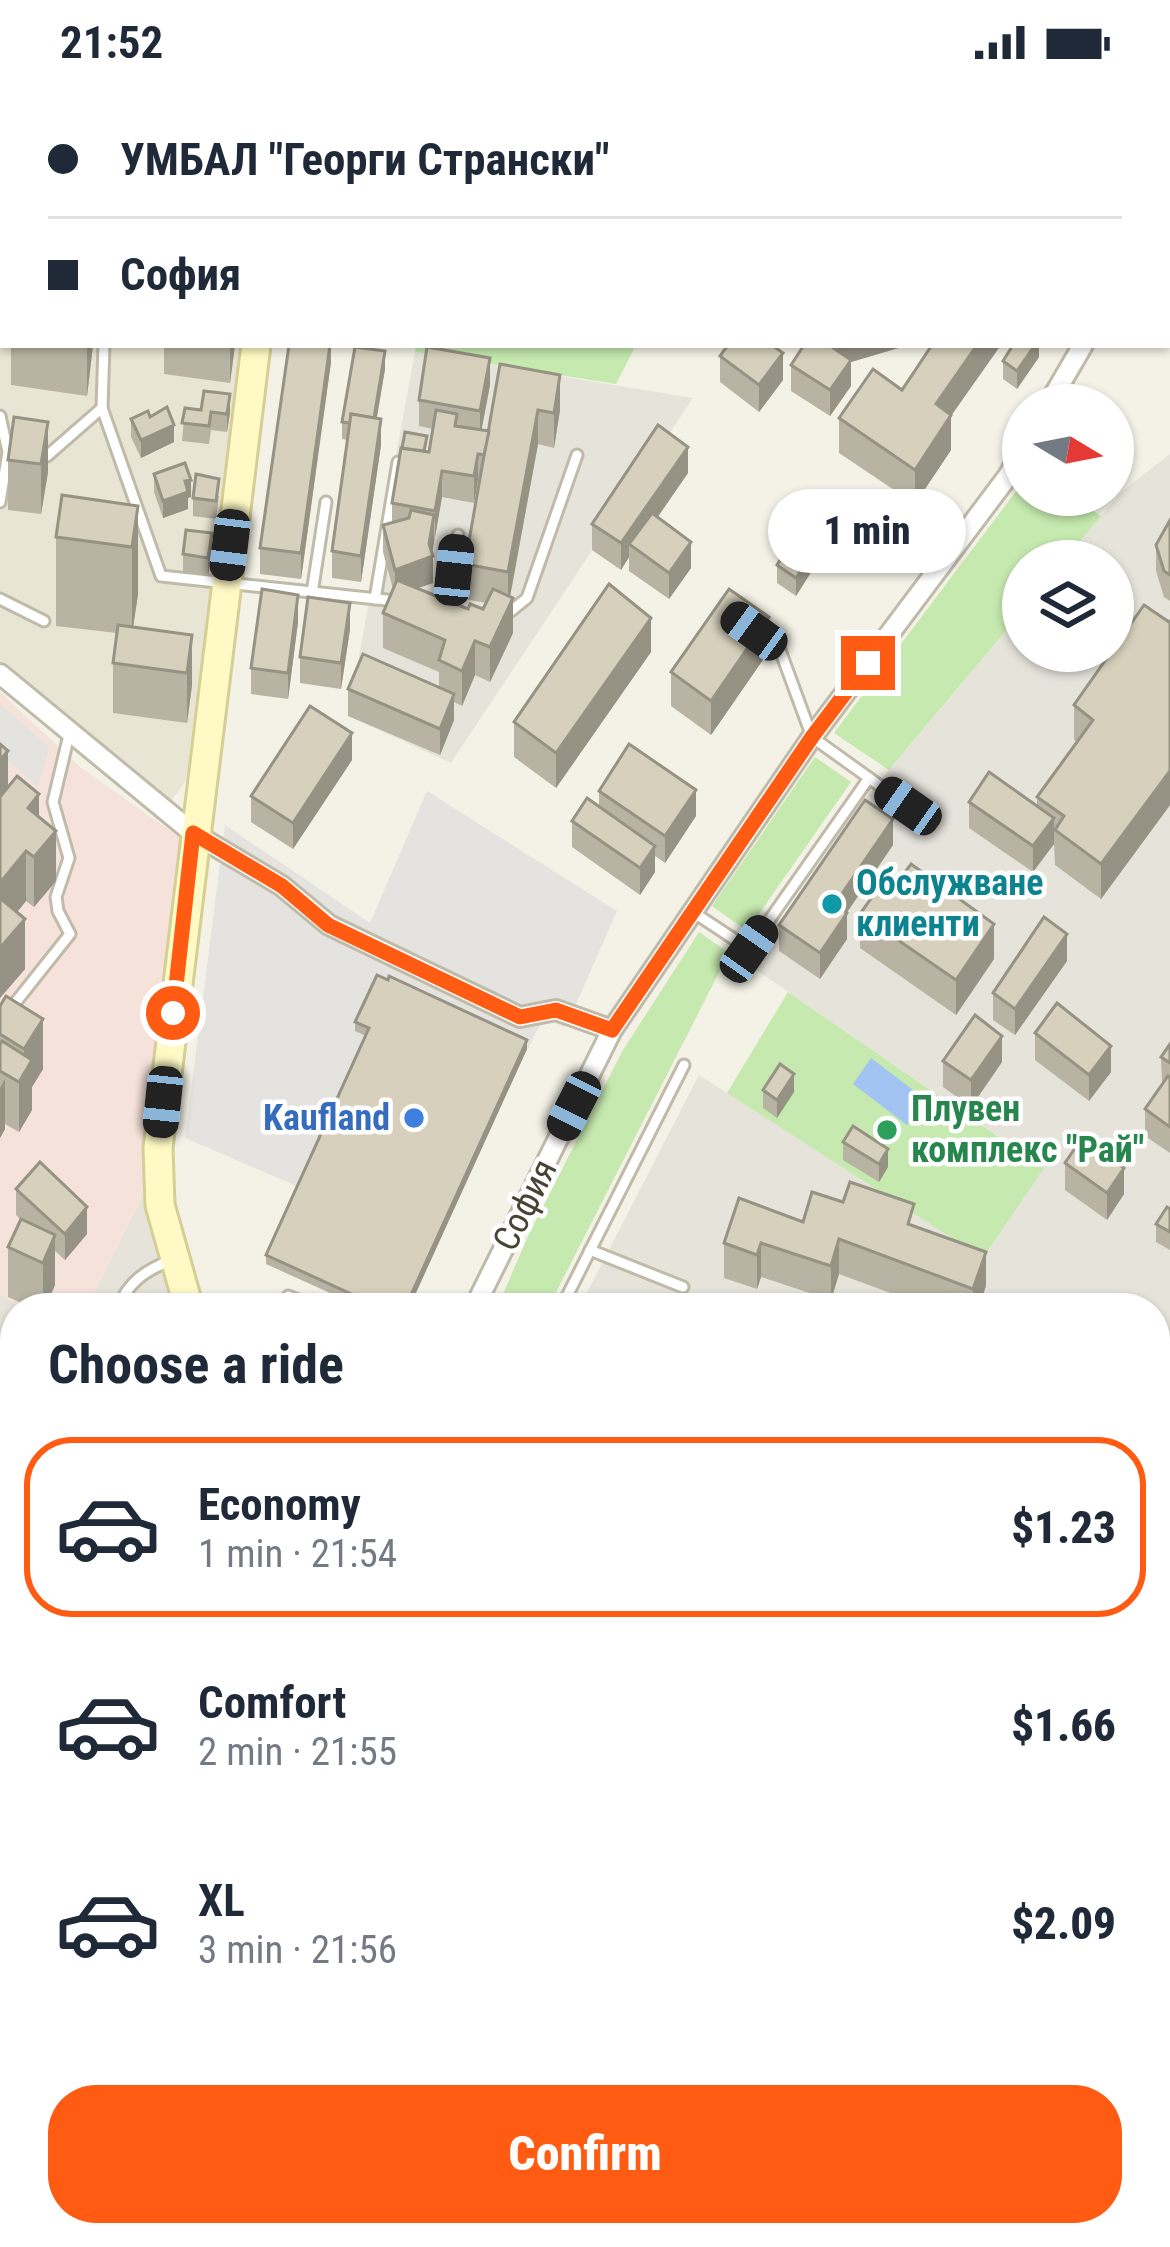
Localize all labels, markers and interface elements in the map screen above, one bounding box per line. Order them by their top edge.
text: 21:52 [60,16,163,69]
text: УМБАЛ "Георги Странски" [120,133,609,186]
text: София [120,248,241,301]
north arrow [1002,384,1134,516]
map controls [1002,384,1134,672]
callout: 1 min [769,489,967,573]
car [208,507,252,583]
text: 1 min [824,508,910,554]
car [432,532,476,608]
button: layers [1002,540,1134,672]
car [714,595,794,667]
route end [841,636,895,690]
car [868,771,948,841]
place label: Обслужване клиенти [856,862,1044,945]
marker: Обслужване клиенти [819,891,845,917]
car [714,909,784,989]
route start [146,986,200,1040]
car [141,1064,185,1140]
car [542,1066,606,1146]
place label: Плувен комплекс "Рай" [911,1088,1144,1171]
place label: Kaufland [263,1097,390,1139]
marker: Kaufland [401,1105,427,1131]
marker: Плувен комплекс "Рай" [874,1117,900,1143]
street label: София [484,1152,566,1258]
text: Choose a ride [48,1333,344,1396]
icon: car [54,1473,162,1581]
text: Economy [198,1478,361,1531]
text: $1.23 [1011,1501,1116,1554]
text: 1 min · 21:54 [198,1531,397,1577]
icon: car [54,1671,162,1779]
text: Comfort [198,1676,346,1729]
text: $1.66 [1011,1699,1116,1752]
text: 2 min · 21:55 [198,1729,397,1775]
icon: car [54,1869,162,1977]
text: XL [198,1874,245,1927]
text: $2.09 [1011,1897,1116,1950]
text: 3 min · 21:56 [198,1927,397,1973]
button: Confirm [48,2085,1122,2223]

